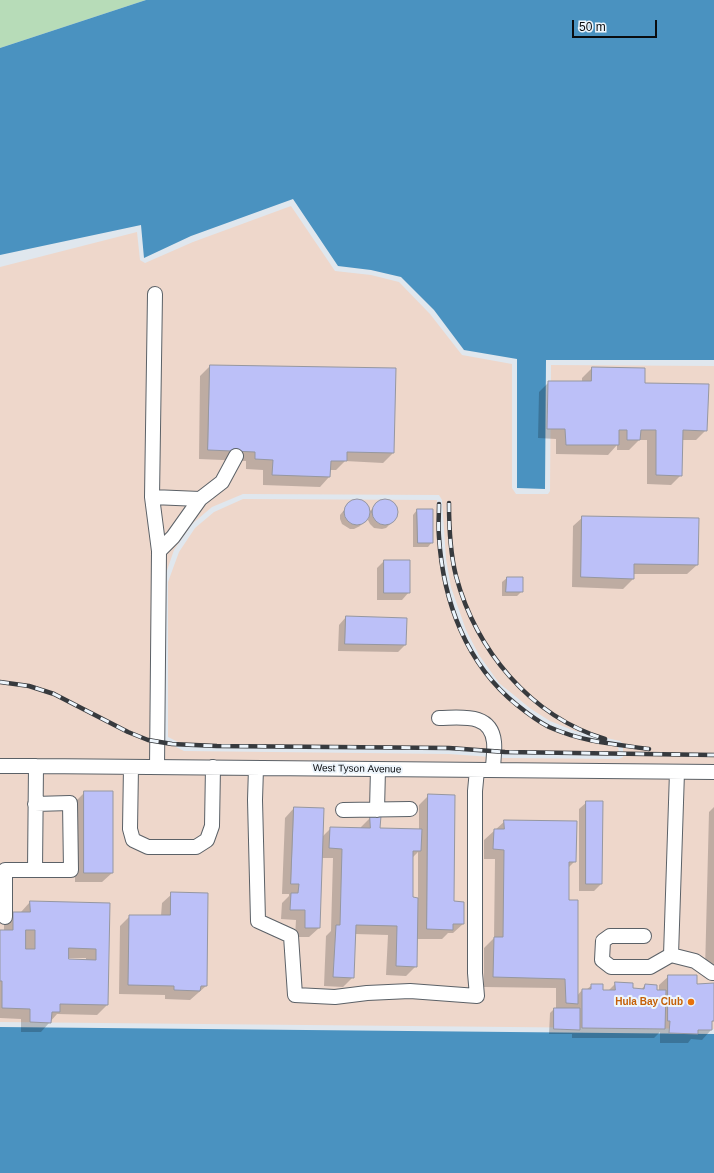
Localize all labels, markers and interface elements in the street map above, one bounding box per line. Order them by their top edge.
scale bar [574,12,659,38]
text: 50 m [579,20,606,34]
street label: West Tyson Avenue [313,762,401,776]
place label: Hula Bay Club [615,996,683,1008]
marker: Hula Bay Club [686,997,696,1007]

